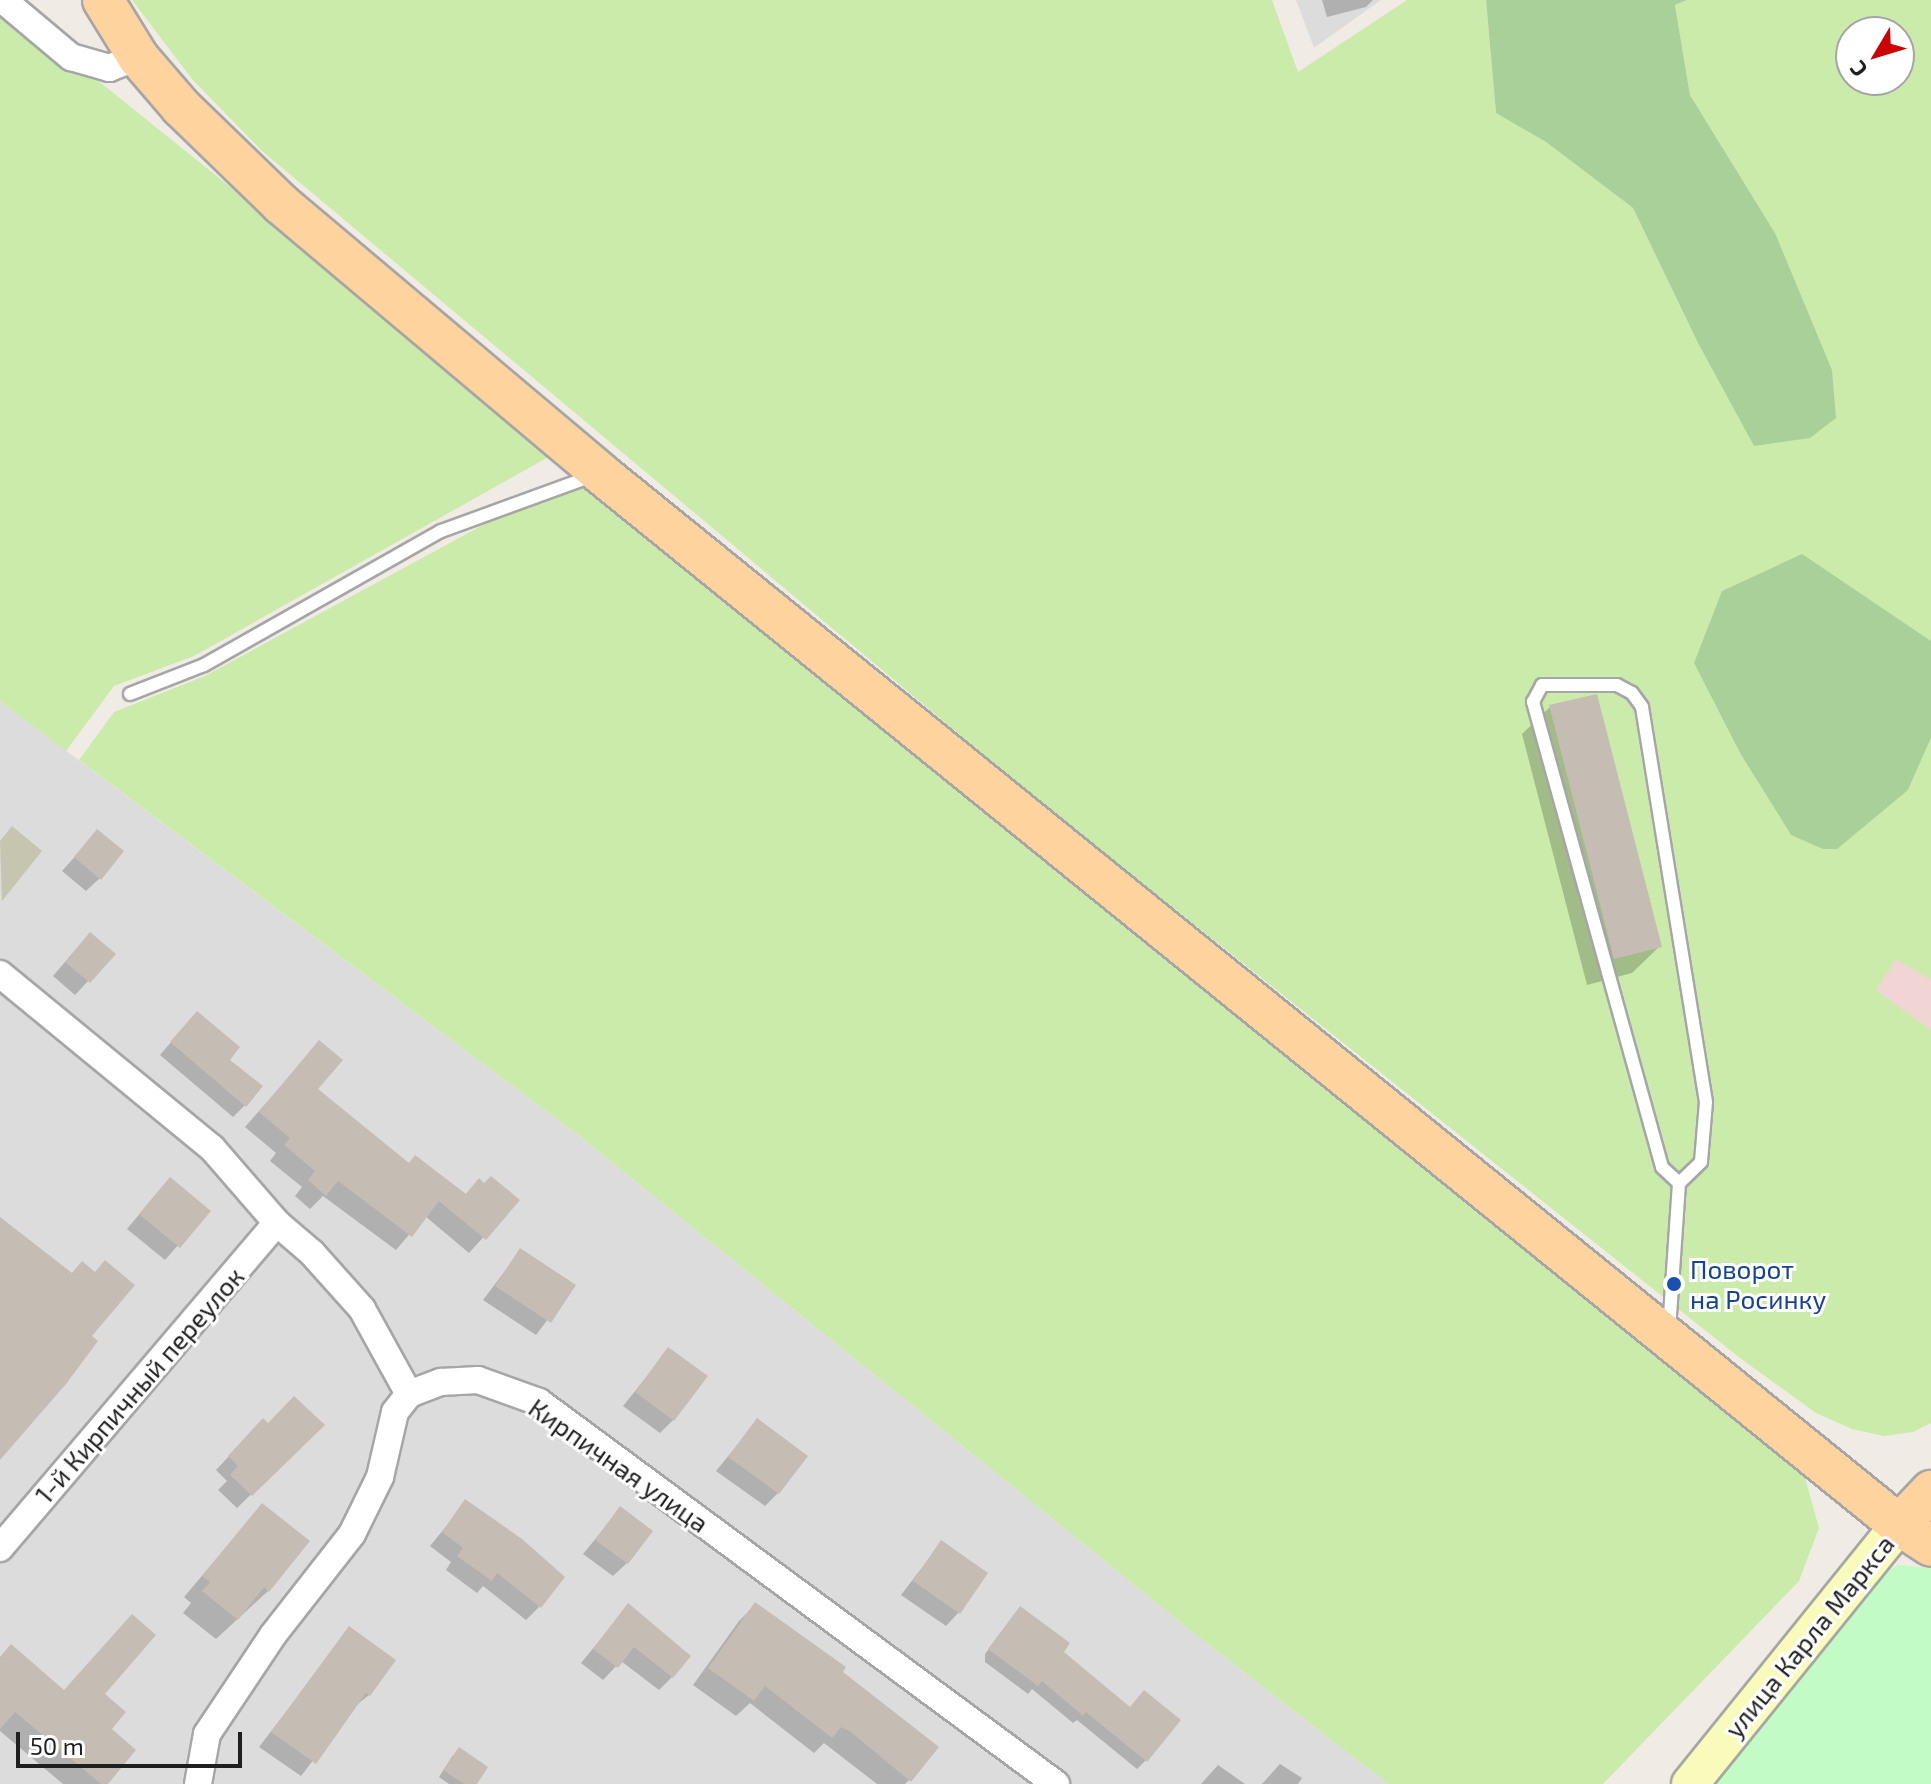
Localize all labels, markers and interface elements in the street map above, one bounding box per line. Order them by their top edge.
north arrow [1835,16,1915,96]
text: С [1843,56,1872,83]
place label: Поворот на Росинку [1690,1253,1826,1314]
street label: 1-й Кирпичный переулок [28,1261,250,1509]
marker: Поворот на Росинку [1665,1275,1683,1293]
street label: Кирпичная улица [523,1391,715,1539]
street label: улица Карла Маркса [1718,1528,1900,1744]
scale bar [20,1716,246,1766]
text: 50 m [30,1731,84,1760]

